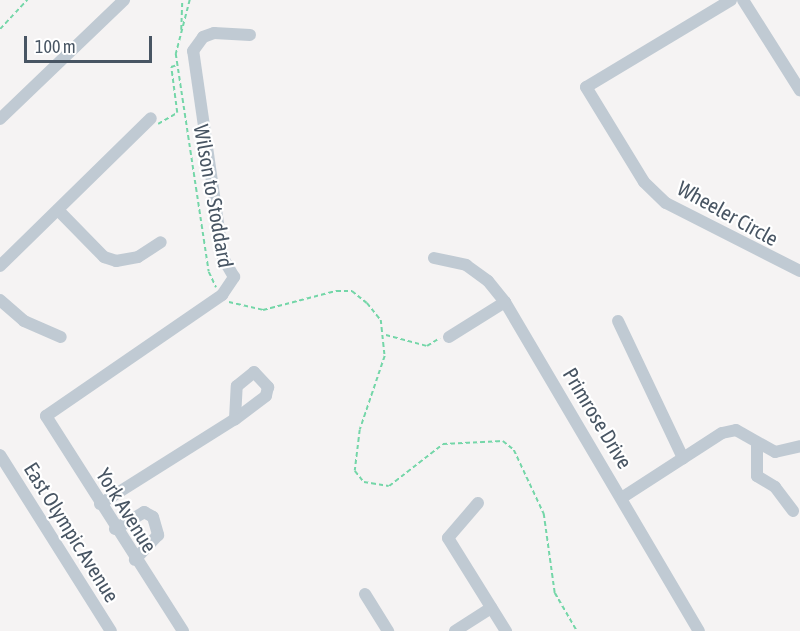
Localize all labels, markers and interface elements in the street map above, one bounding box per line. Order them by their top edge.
scale bar [27,24,154,62]
text: 100 m [35,36,76,57]
street label: Wilson to Stoddard [189,122,239,270]
street label: Wheeler Circle [673,175,783,251]
street label: Primrose Drive [558,363,638,473]
street label: East Olympic Avenue [19,457,125,607]
street label: York Avenue [91,463,163,557]

